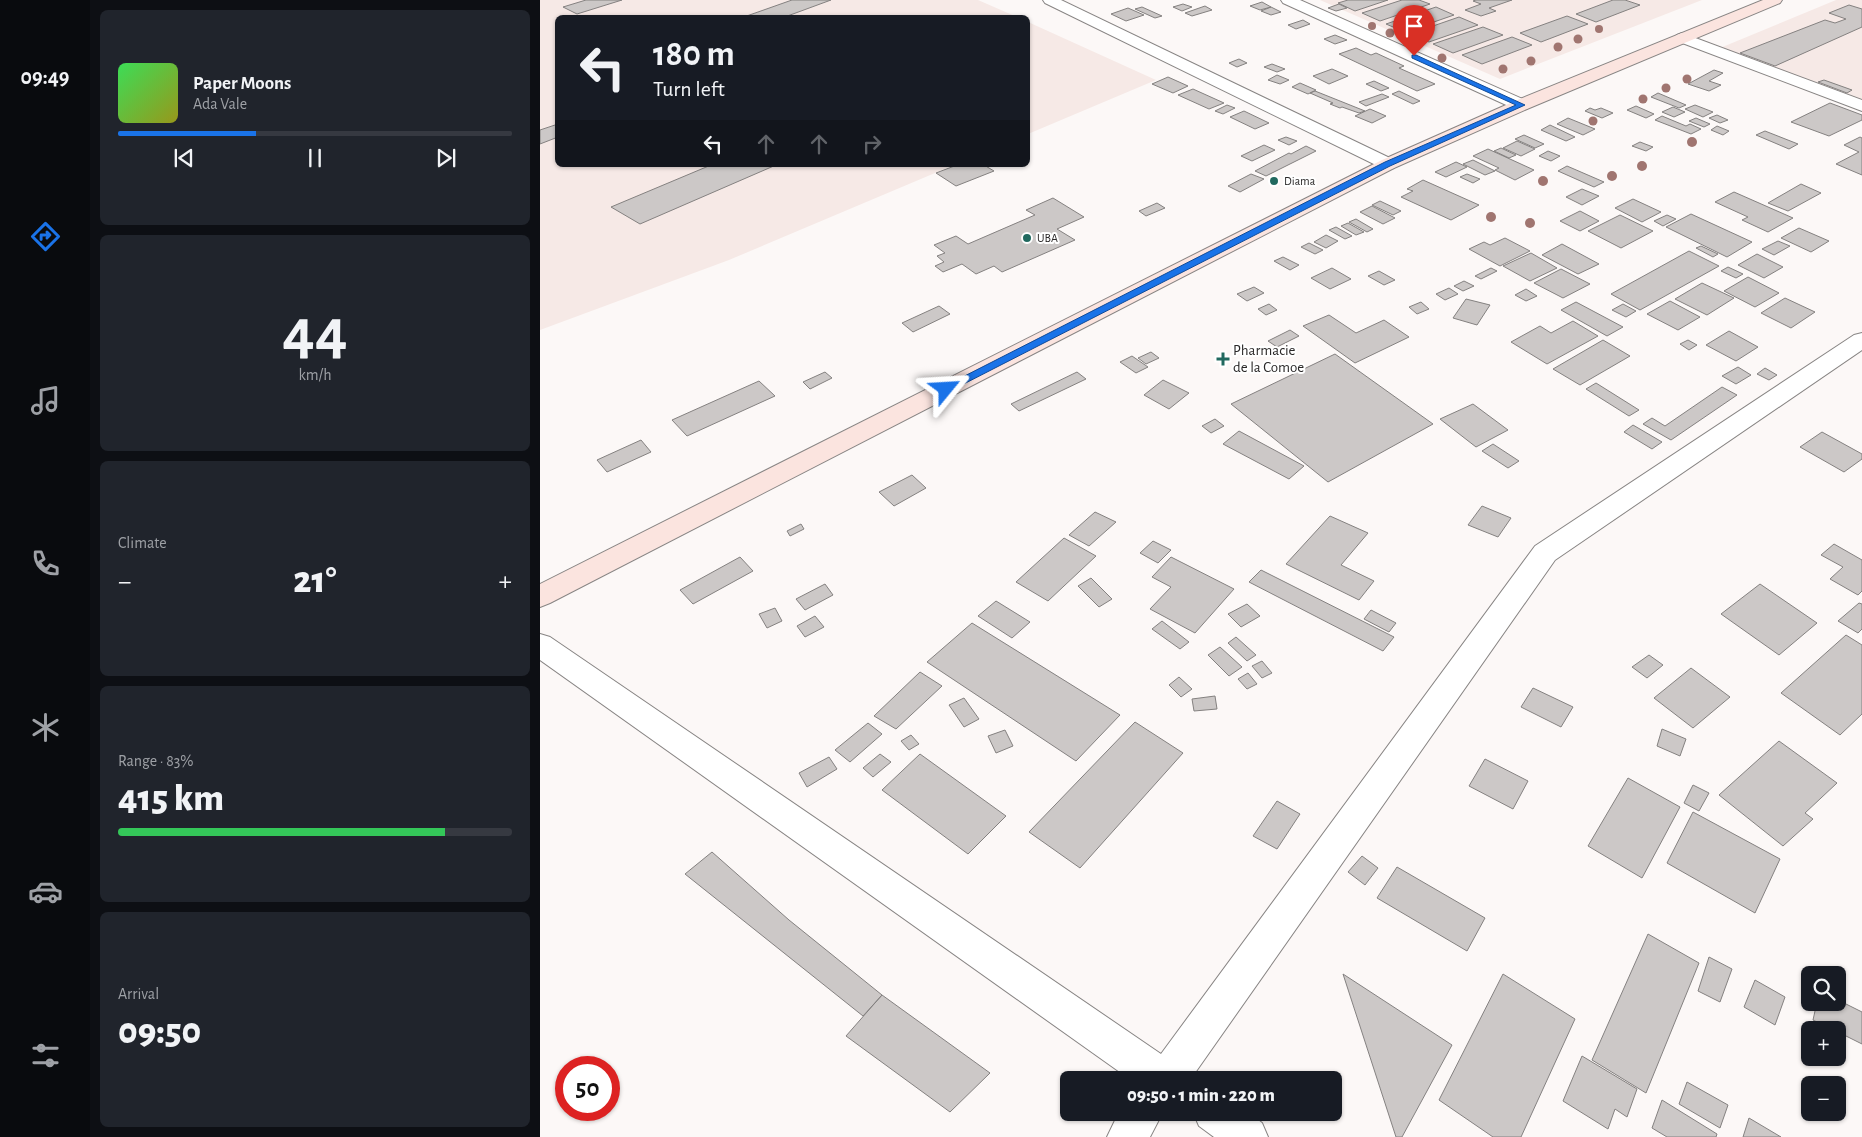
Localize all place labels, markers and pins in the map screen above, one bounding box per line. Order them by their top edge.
pin [1393,5,1435,56]
marker: Diama [1268,175,1280,187]
place label: Diama [1284,175,1316,187]
marker: UBA [1021,232,1033,244]
place label: UBA [1037,232,1058,244]
place label: Pharmacie de la Comoe [1233,343,1304,375]
marker: Pharmacie de la Comoe [1217,353,1229,365]

